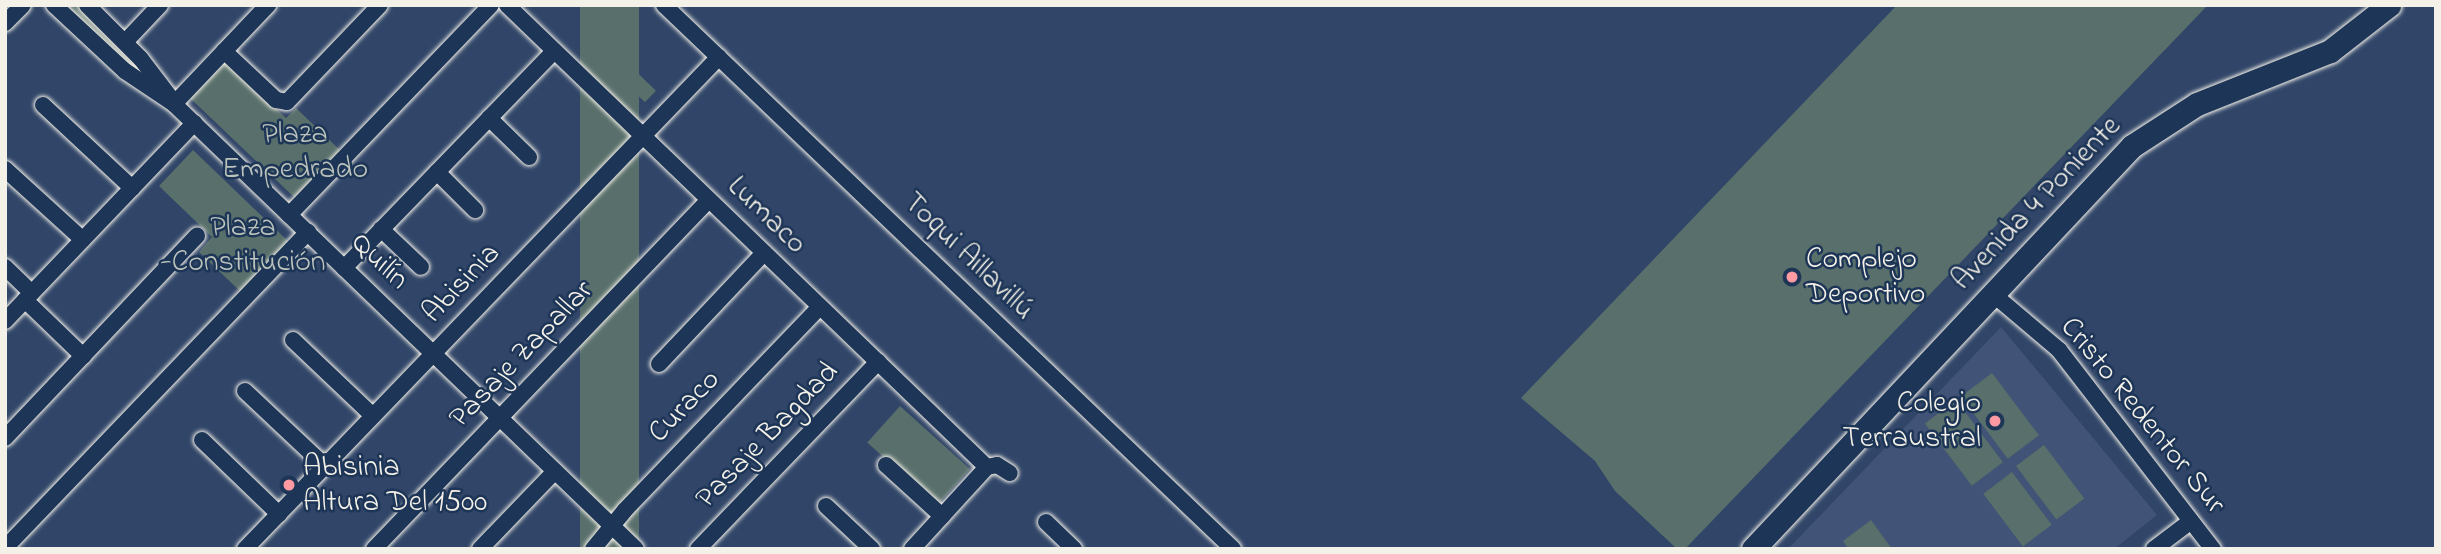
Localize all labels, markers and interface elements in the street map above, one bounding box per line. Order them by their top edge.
street label: Avenida 4 Poniente [1945,109,2129,299]
park label: Plaza Empedrado [222,117,368,188]
street label: Lumaco [719,170,813,262]
street label: Toqui Aillavillú [895,186,1041,328]
park label: Plaza -Constitución [160,210,326,280]
street label: Quilín [342,226,416,298]
street label: Abisinia [415,237,509,331]
place label: Complejo Deportivo [1806,242,1925,312]
marker: Complejo Deportivo [1784,269,1800,285]
street label: Pasaje Zapallar [443,274,601,436]
street label: Cristo Redentor Sur [2052,310,2232,522]
street label: Pasaje Bagdad [689,355,847,517]
street label: Curaco [642,363,728,451]
place label: Colegio Terraustral [1843,386,1981,456]
marker: Colegio Terraustral [1987,413,2003,429]
place label: Abisinia Altura Del 1500 [303,450,487,520]
marker: Abisinia Altura Del 1500 [281,477,297,493]

